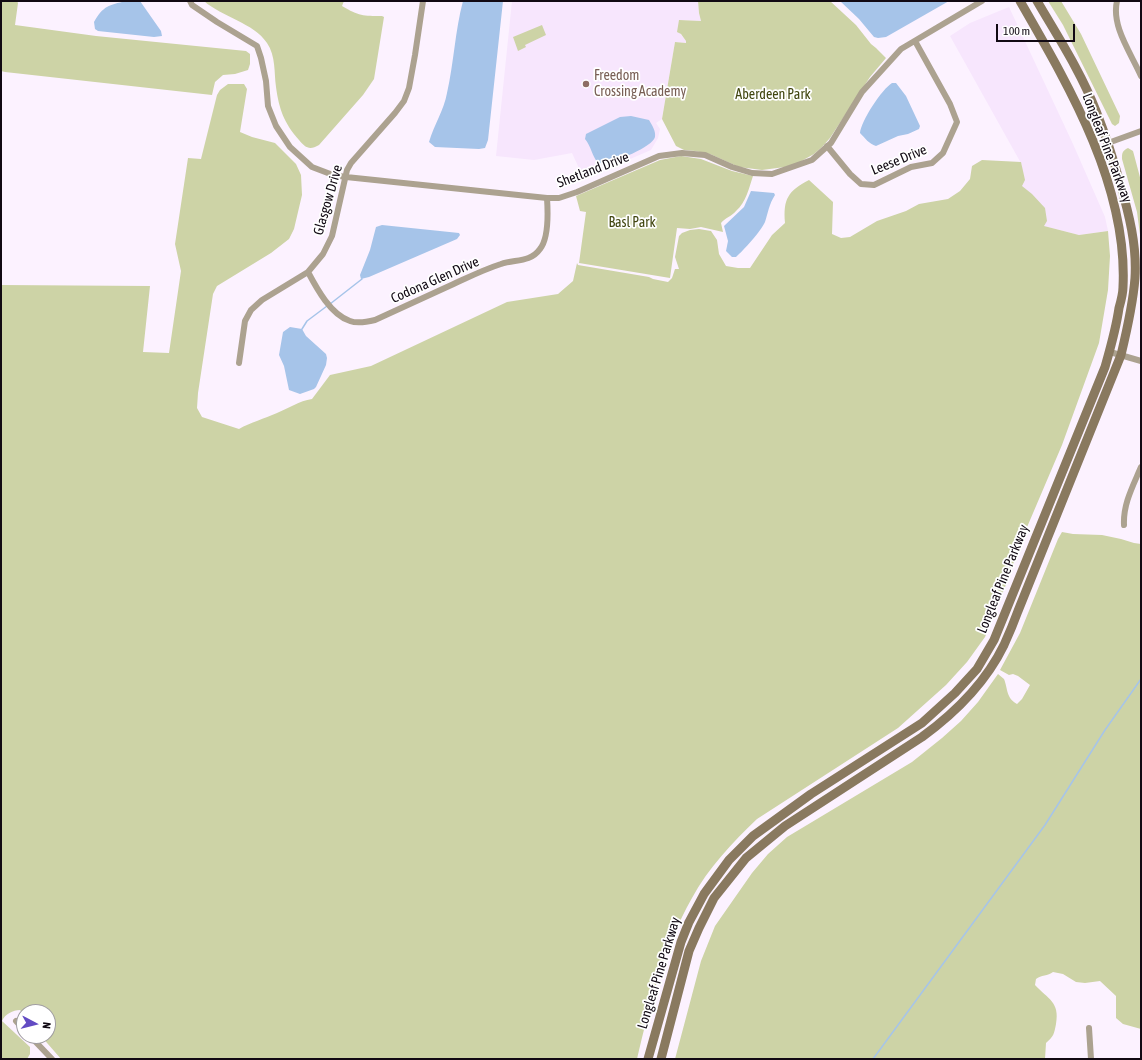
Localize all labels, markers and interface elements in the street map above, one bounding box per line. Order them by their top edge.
scale bar [998,16,1077,42]
text: 100 m [1003,24,1030,38]
place label: Freedom Crossing Academy [594,68,686,100]
marker: Freedom Crossing Academy [581,79,591,89]
park label: Aberdeen Park [735,87,811,103]
street label: Longleaf Pine Parkway [1078,91,1136,205]
street label: Leese Drive [869,141,929,179]
street label: Shetland Drive [555,149,631,191]
street label: Glasgow Drive [310,163,346,237]
park label: Basl Park [608,215,656,231]
street label: Codona Glen Drive [388,253,482,307]
street label: Longleaf Pine Parkway [974,522,1032,636]
street label: Longleaf Pine Parkway [634,915,684,1031]
north arrow [16,1004,56,1044]
text: N [41,1021,53,1029]

